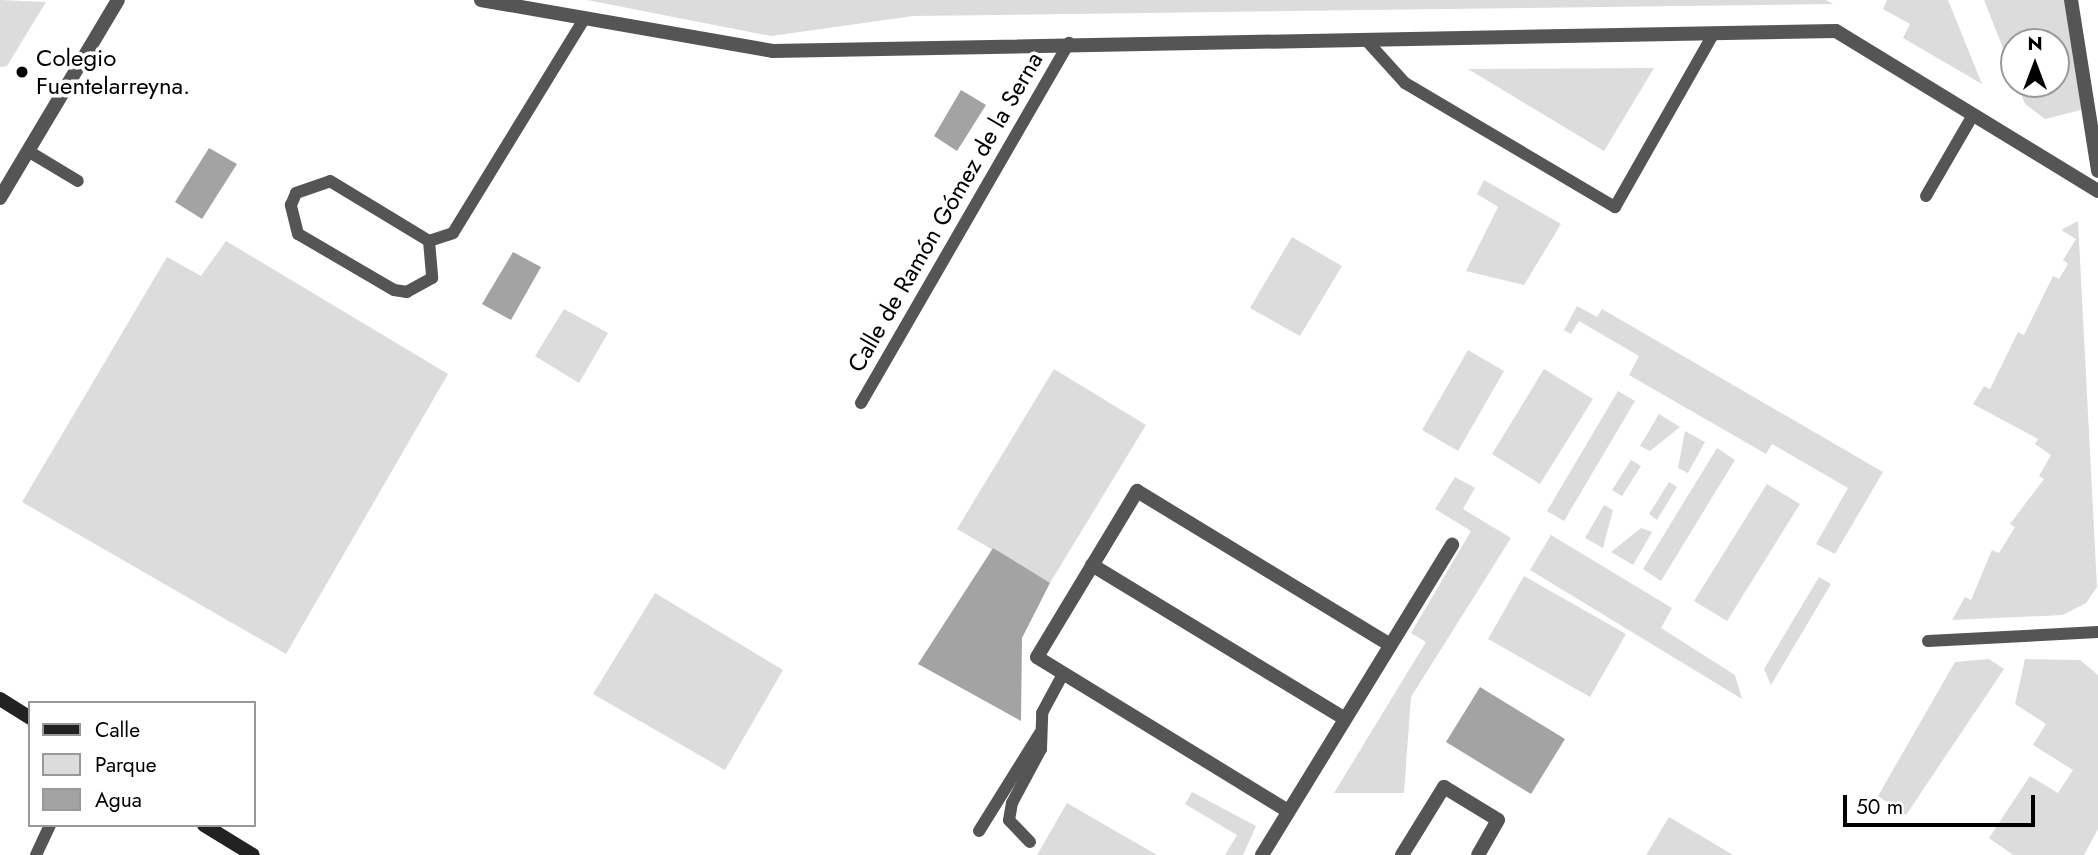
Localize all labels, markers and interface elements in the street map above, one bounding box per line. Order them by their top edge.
north arrow [2000,28,2070,98]
text: N [2027,30,2043,57]
place label: Colegio Fuentelarreyna. [36,44,190,100]
street label: Calle de Ramón Gómez de la Serna [841,47,1049,377]
marker: Colegio Fuentelarreyna. [14,64,30,80]
legend [28,701,256,827]
text: Calle [95,715,140,745]
text: Parque [95,750,157,780]
scale bar [1846,782,2038,826]
text: Agua [95,785,142,815]
text: 50 m [1856,792,1903,822]

